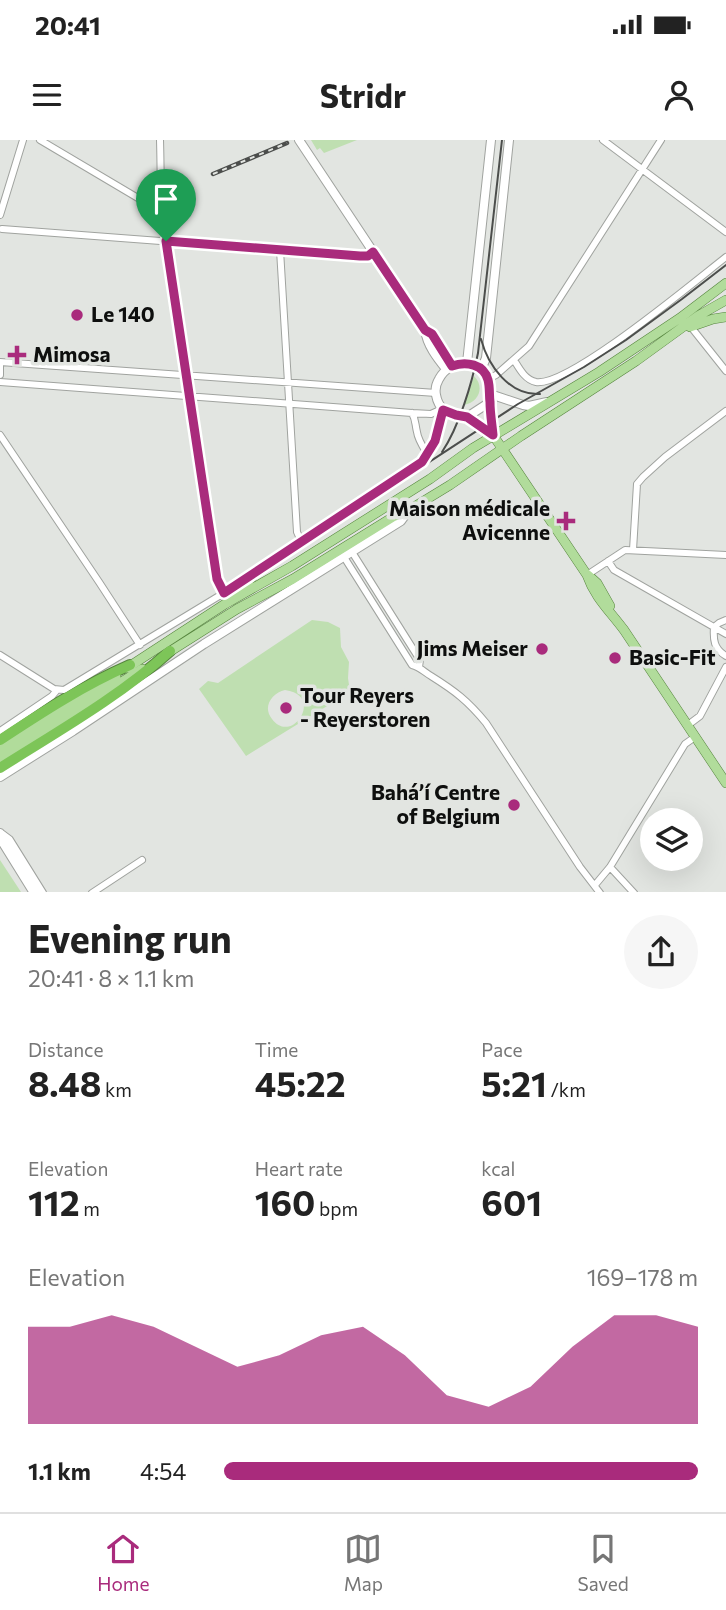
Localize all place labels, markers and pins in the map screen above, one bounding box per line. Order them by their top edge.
pin [136,169,196,241]
place label: Le 140 [91,301,155,326]
marker: Le 140 [69,307,85,323]
place label: Mimosa [33,341,111,366]
marker: Mimosa [7,345,27,365]
place label: Maison médicale Avicenne [389,495,550,544]
marker: Maison médicale Avicenne [556,511,576,531]
place label: Jims Meiser [417,635,528,660]
marker: Jims Meiser [534,641,550,657]
place label: Basic-Fit [629,644,716,669]
marker: Basic-Fit [607,650,623,666]
place label: Tour Reyers - Reyerstoren [300,682,431,731]
marker: Tour Reyers - Reyerstoren [278,700,294,716]
place label: Bahá’í Centre of Belgium [371,779,500,828]
marker: Bahá’í Centre of Belgium [506,797,522,813]

